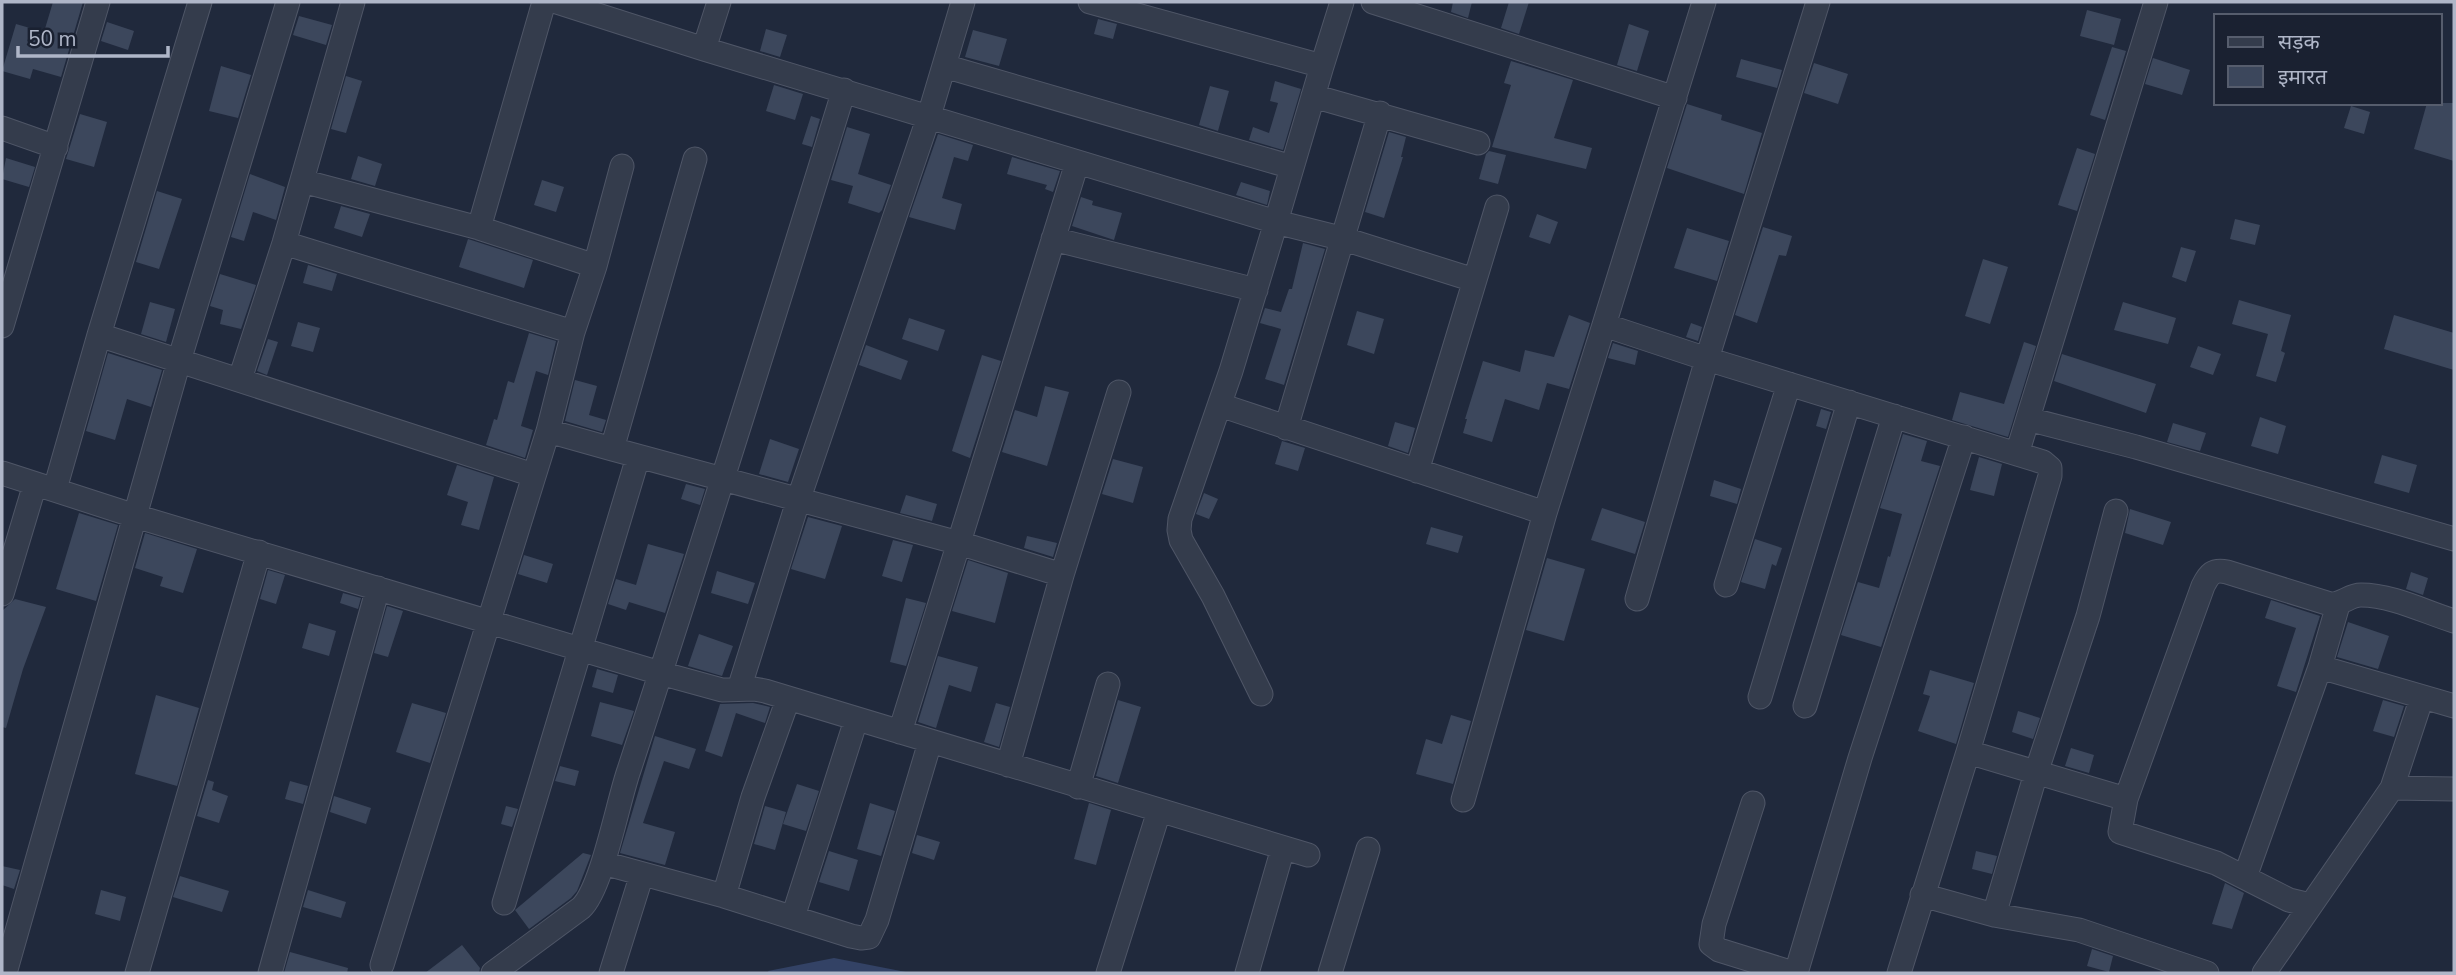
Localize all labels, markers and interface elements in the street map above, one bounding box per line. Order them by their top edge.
scale bar [18,14,168,58]
legend [2214,14,2442,105]
text: 50 m [28,25,77,53]
text: सड़क [2278,28,2320,56]
text: इमारत [2278,63,2328,91]

